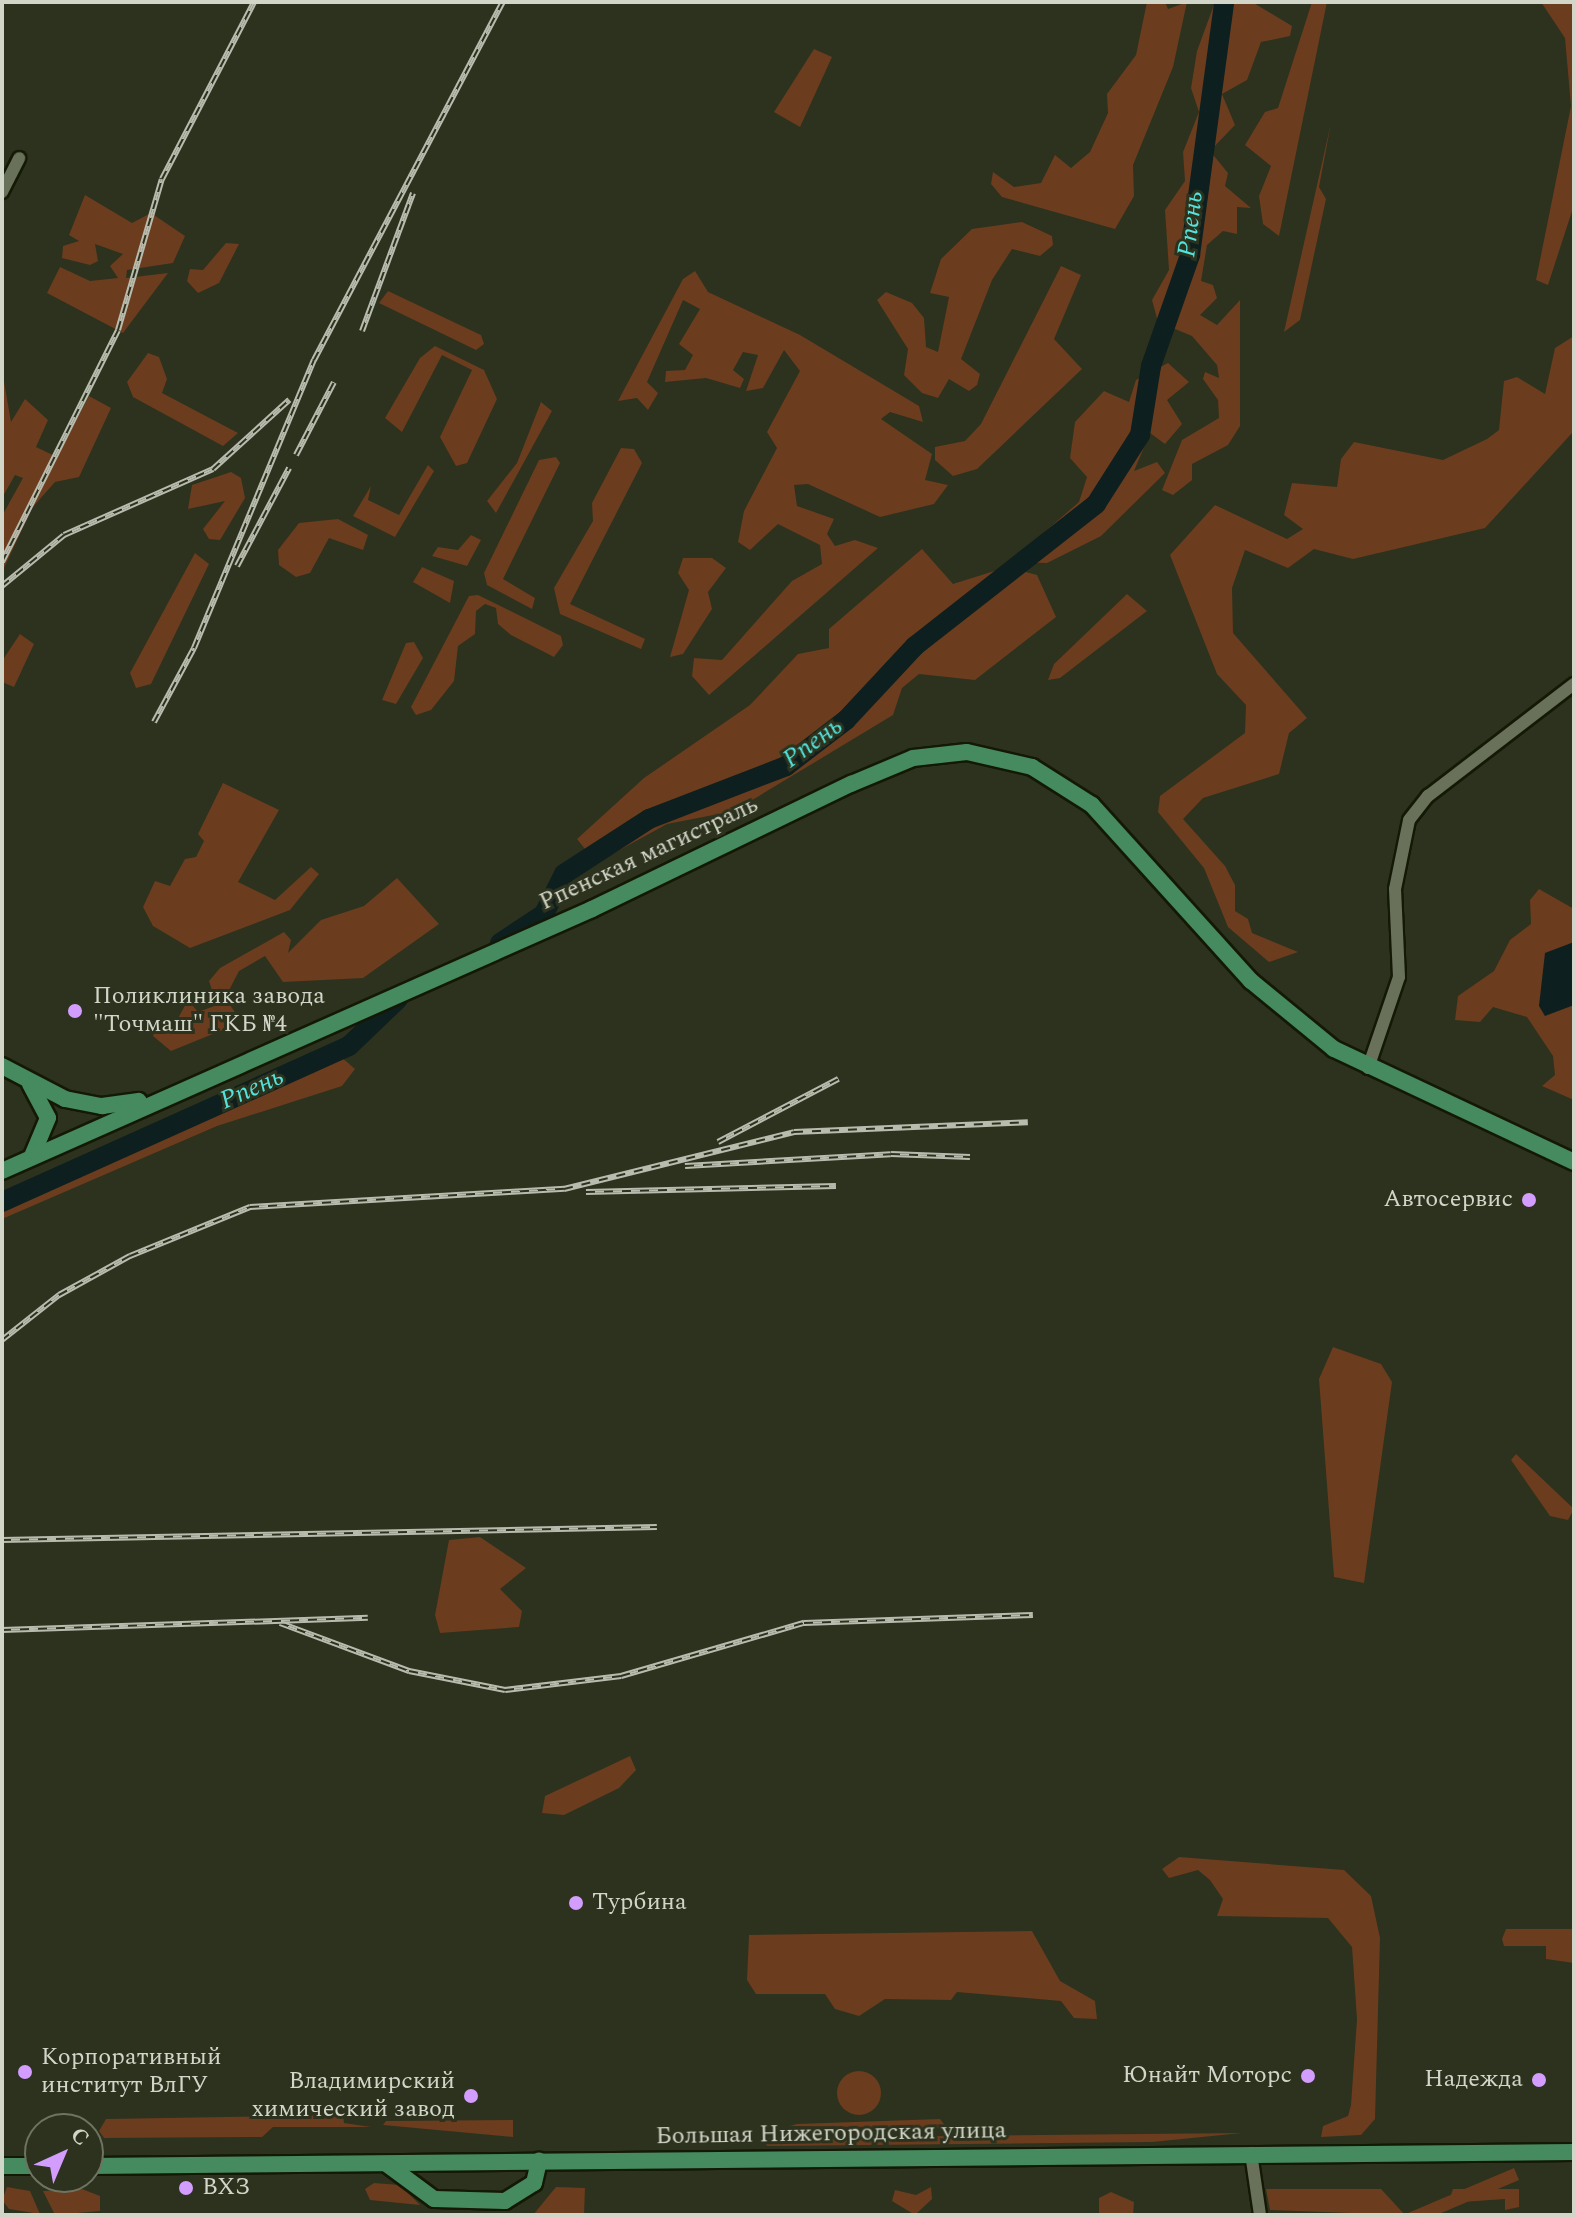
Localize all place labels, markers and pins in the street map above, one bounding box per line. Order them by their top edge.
place label: Поликлиника завода "Точмаш" ГКБ №4 [93,983,325,1039]
marker: Поликлиника завода "Точмаш" ГКБ №4 [64,1000,86,1022]
place label: Автосервис [1383,1186,1513,1214]
marker: Автосервис [1520,1191,1538,1209]
place label: Турбина [592,1889,687,1917]
marker: Турбина [567,1894,585,1912]
place label: Корпоративный институт ВлГУ [41,2044,221,2100]
place label: Юнайт Моторс [1122,2062,1292,2090]
marker: Корпоративный институт ВлГУ [16,2063,34,2081]
place label: Надежда [1424,2066,1523,2094]
marker: Юнайт Моторс [1299,2067,1317,2085]
place label: Владимирский химический завод [252,2068,455,2124]
marker: Надежда [1530,2071,1548,2089]
marker: Владимирский химический завод [462,2087,480,2105]
place label: ВХЗ [202,2174,250,2202]
marker: ВХЗ [177,2179,195,2197]

